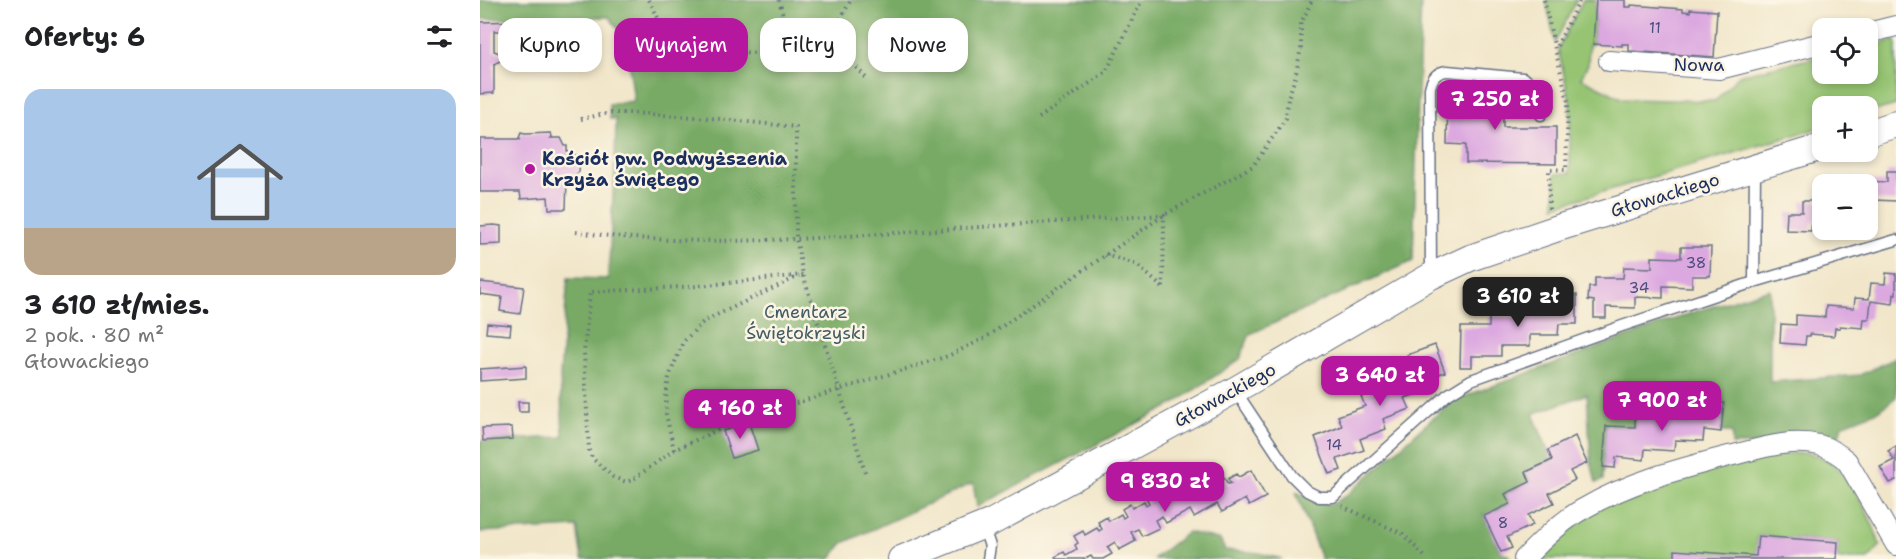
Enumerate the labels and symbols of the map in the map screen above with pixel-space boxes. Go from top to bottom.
house number: 11 [1649,18,1661,38]
street label: Nowa [1674,53,1724,77]
pin: 7 250 zł [1433,80,1557,131]
place label: Kościół pw. Podwyższenia Krzyża Świętego [542,147,788,192]
marker: Kościół pw. Podwyższenia Krzyża Świętego [523,162,537,176]
street label: Głowackiego [1608,167,1722,223]
house number: 38 [1686,253,1706,273]
pin: 3 610 zł [1456,277,1580,328]
house number: 34 [1629,278,1649,298]
park label: Cmentarz Świętokrzyski [746,300,866,345]
pin: 3 640 zł [1318,356,1442,407]
street label: Głowackiego [1170,357,1280,433]
pin: 7 900 zł [1600,381,1724,432]
pin: 4 160 zł [678,389,802,440]
house number: 14 [1326,435,1342,455]
pin: 9 830 zł [1103,462,1227,513]
house number: 8 [1498,513,1508,533]

